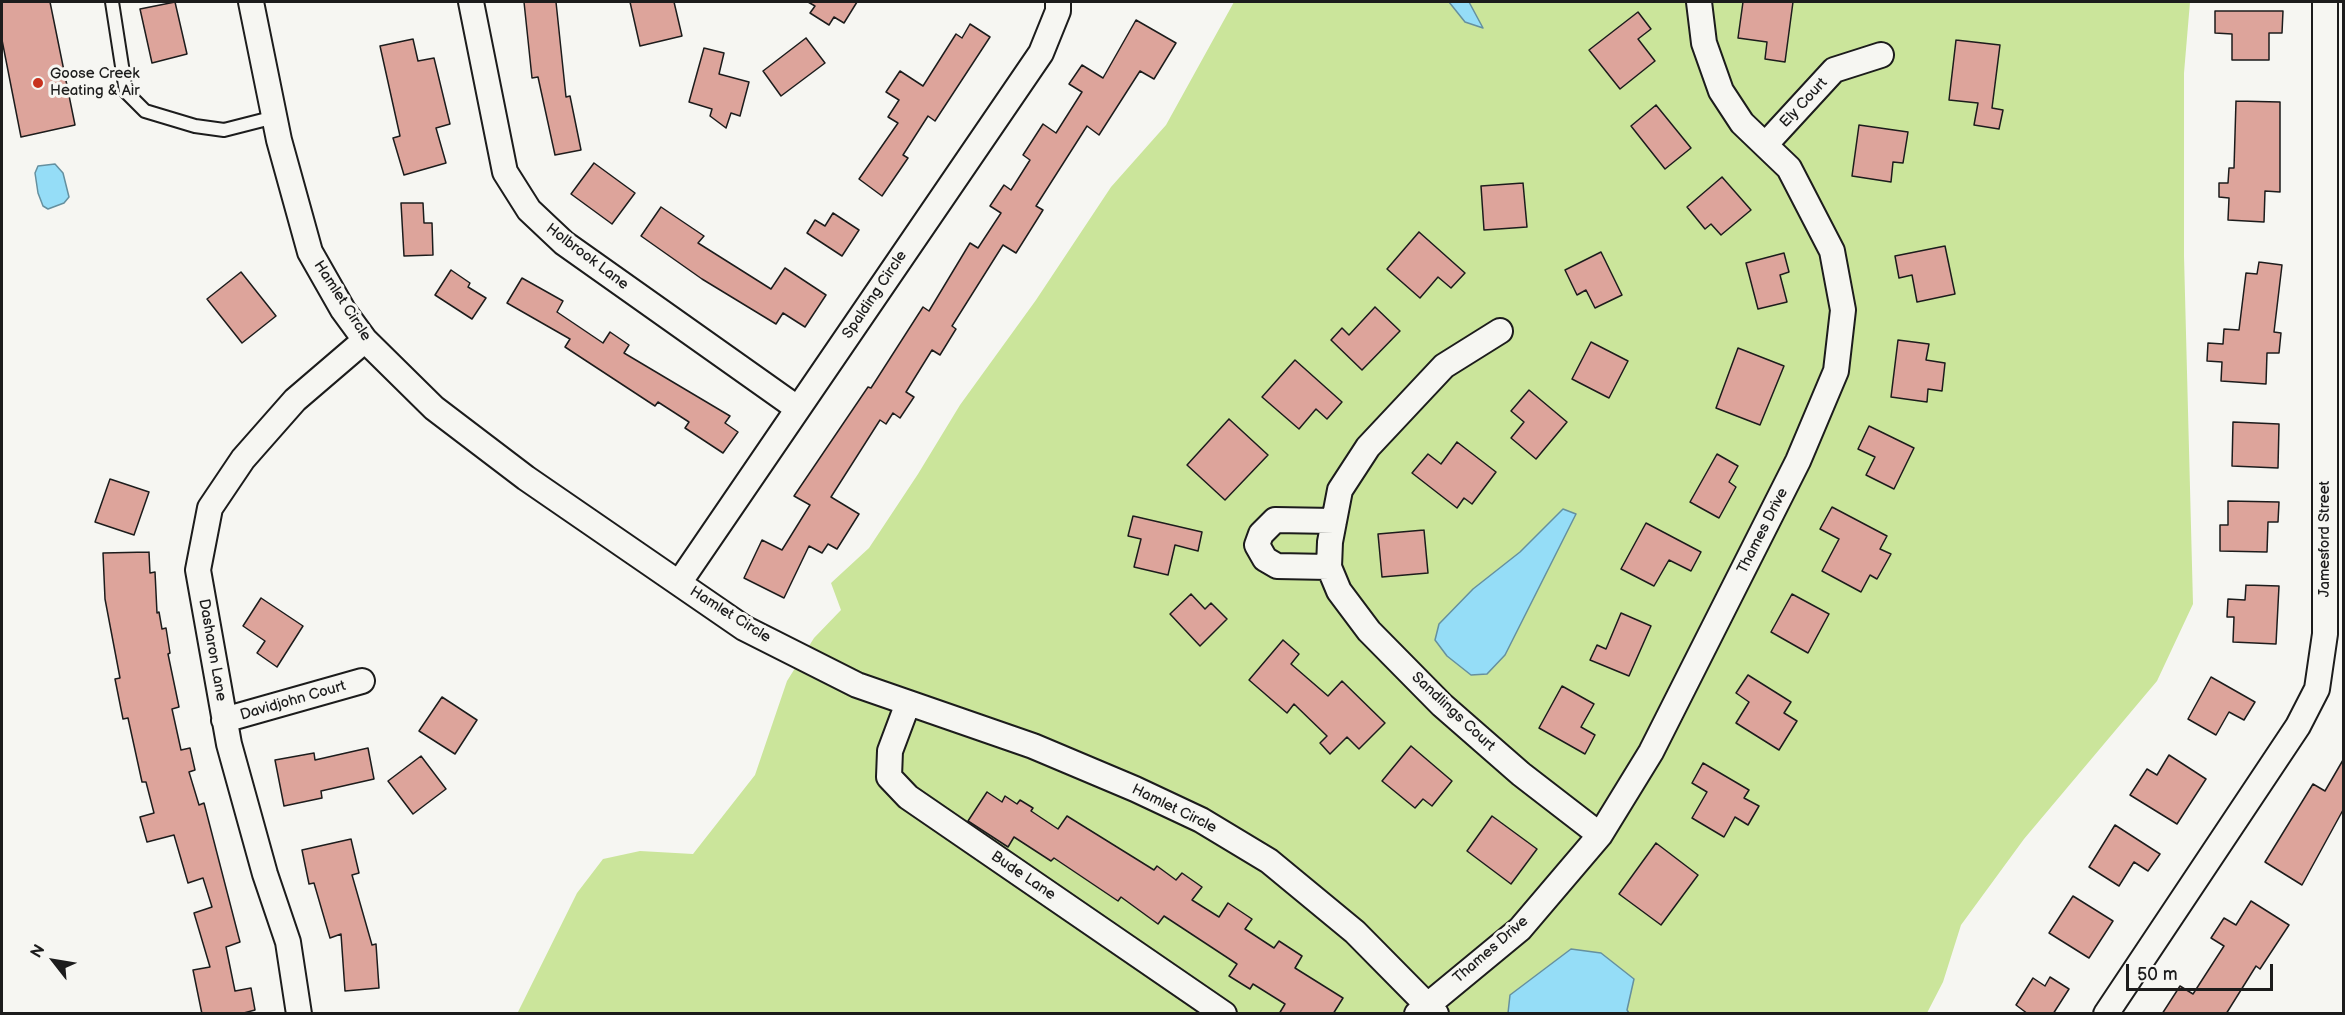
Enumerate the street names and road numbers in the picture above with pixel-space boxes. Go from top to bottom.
street label: Ely Court [1776,74,1832,132]
street label: Holbrook Lane [542,220,632,294]
street label: Spalding Circle [839,248,911,342]
street label: Hamlet Circle [309,257,375,345]
street label: Jamesford Street [2316,481,2334,597]
street label: Thames Drive [1734,485,1792,577]
street label: Hamlet Circle [686,583,774,647]
street label: Dasharon Lane [194,597,230,703]
street label: Sandlings Court [1408,669,1498,755]
street label: Davidjohn Court [238,677,348,725]
street label: Hamlet Circle [1129,781,1219,837]
street label: Bude Lane [987,848,1059,904]
street label: Thames Drive [1450,913,1532,987]

